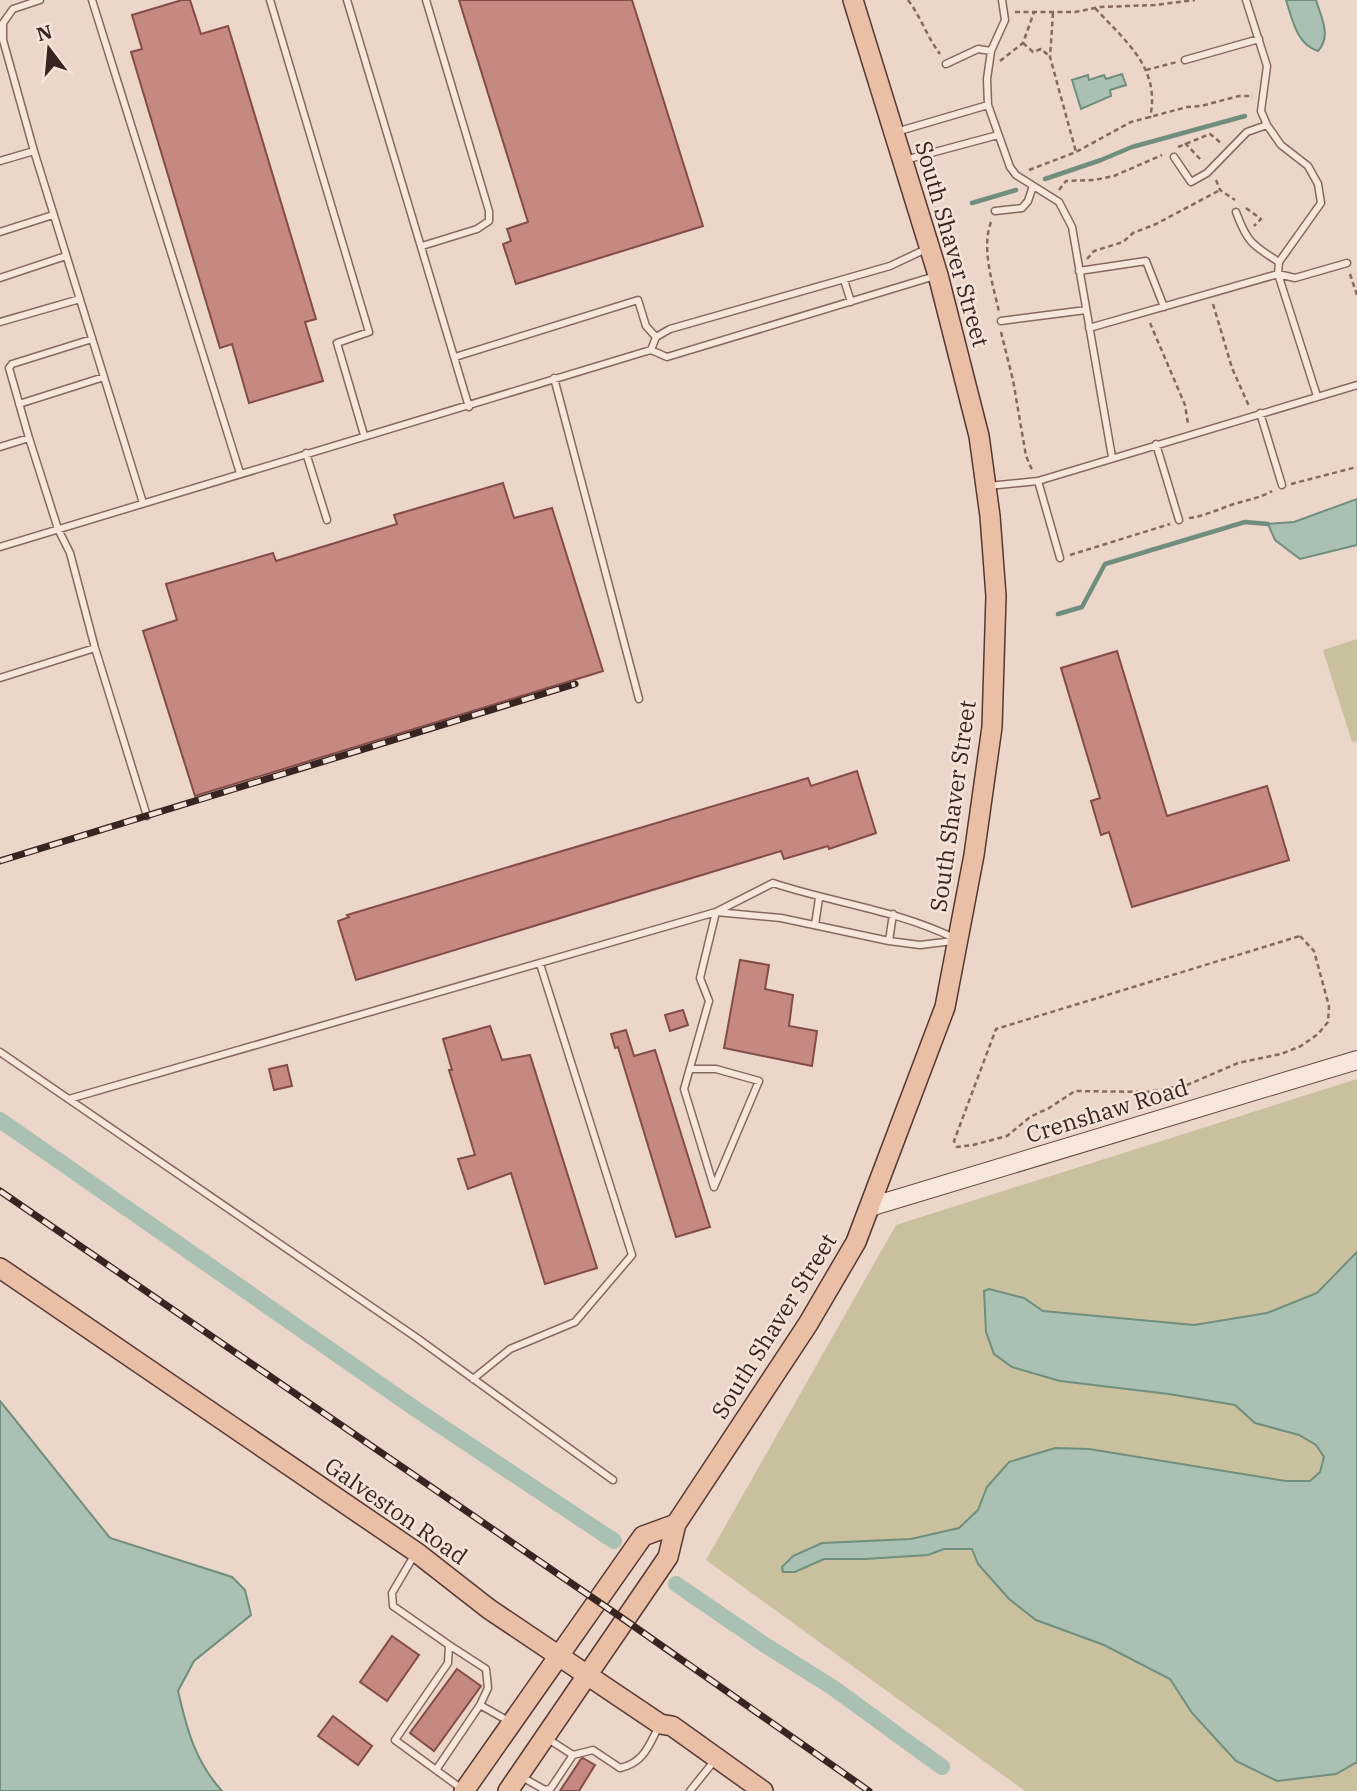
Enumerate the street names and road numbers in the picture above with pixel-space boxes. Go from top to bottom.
street label: South Shaver Street [909,137,997,350]
street label: South Shaver Street [922,698,982,914]
street label: Crenshaw Road [1022,1071,1191,1149]
street label: South Shaver Street [704,1227,842,1424]
street label: Galveston Road [319,1450,474,1571]

